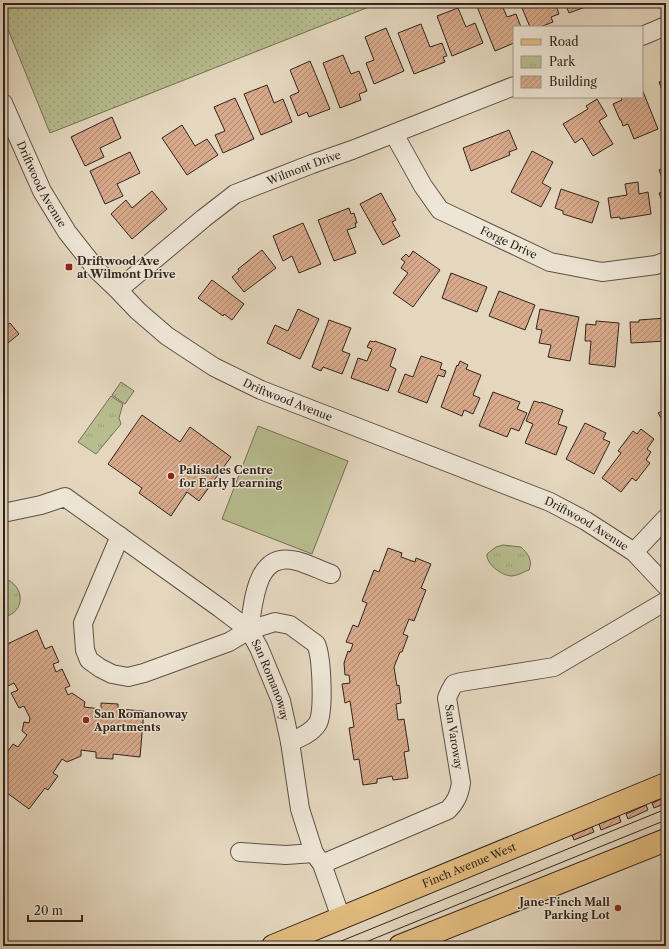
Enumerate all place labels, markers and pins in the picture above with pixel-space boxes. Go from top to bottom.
place label: Driftwood Ave at Wilmont Drive [77,254,176,281]
marker: Driftwood Ave at Wilmont Drive [64,262,74,272]
place label: Palisades Centre for Early Learning [179,463,283,490]
marker: Palisades Centre for Early Learning [166,471,176,481]
place label: San Romanoway Apartments [93,707,188,734]
marker: San Romanoway Apartments [81,715,91,725]
place label: Jane-Finch Mall Parking Lot [518,895,611,922]
marker: Jane-Finch Mall Parking Lot [613,903,623,913]

